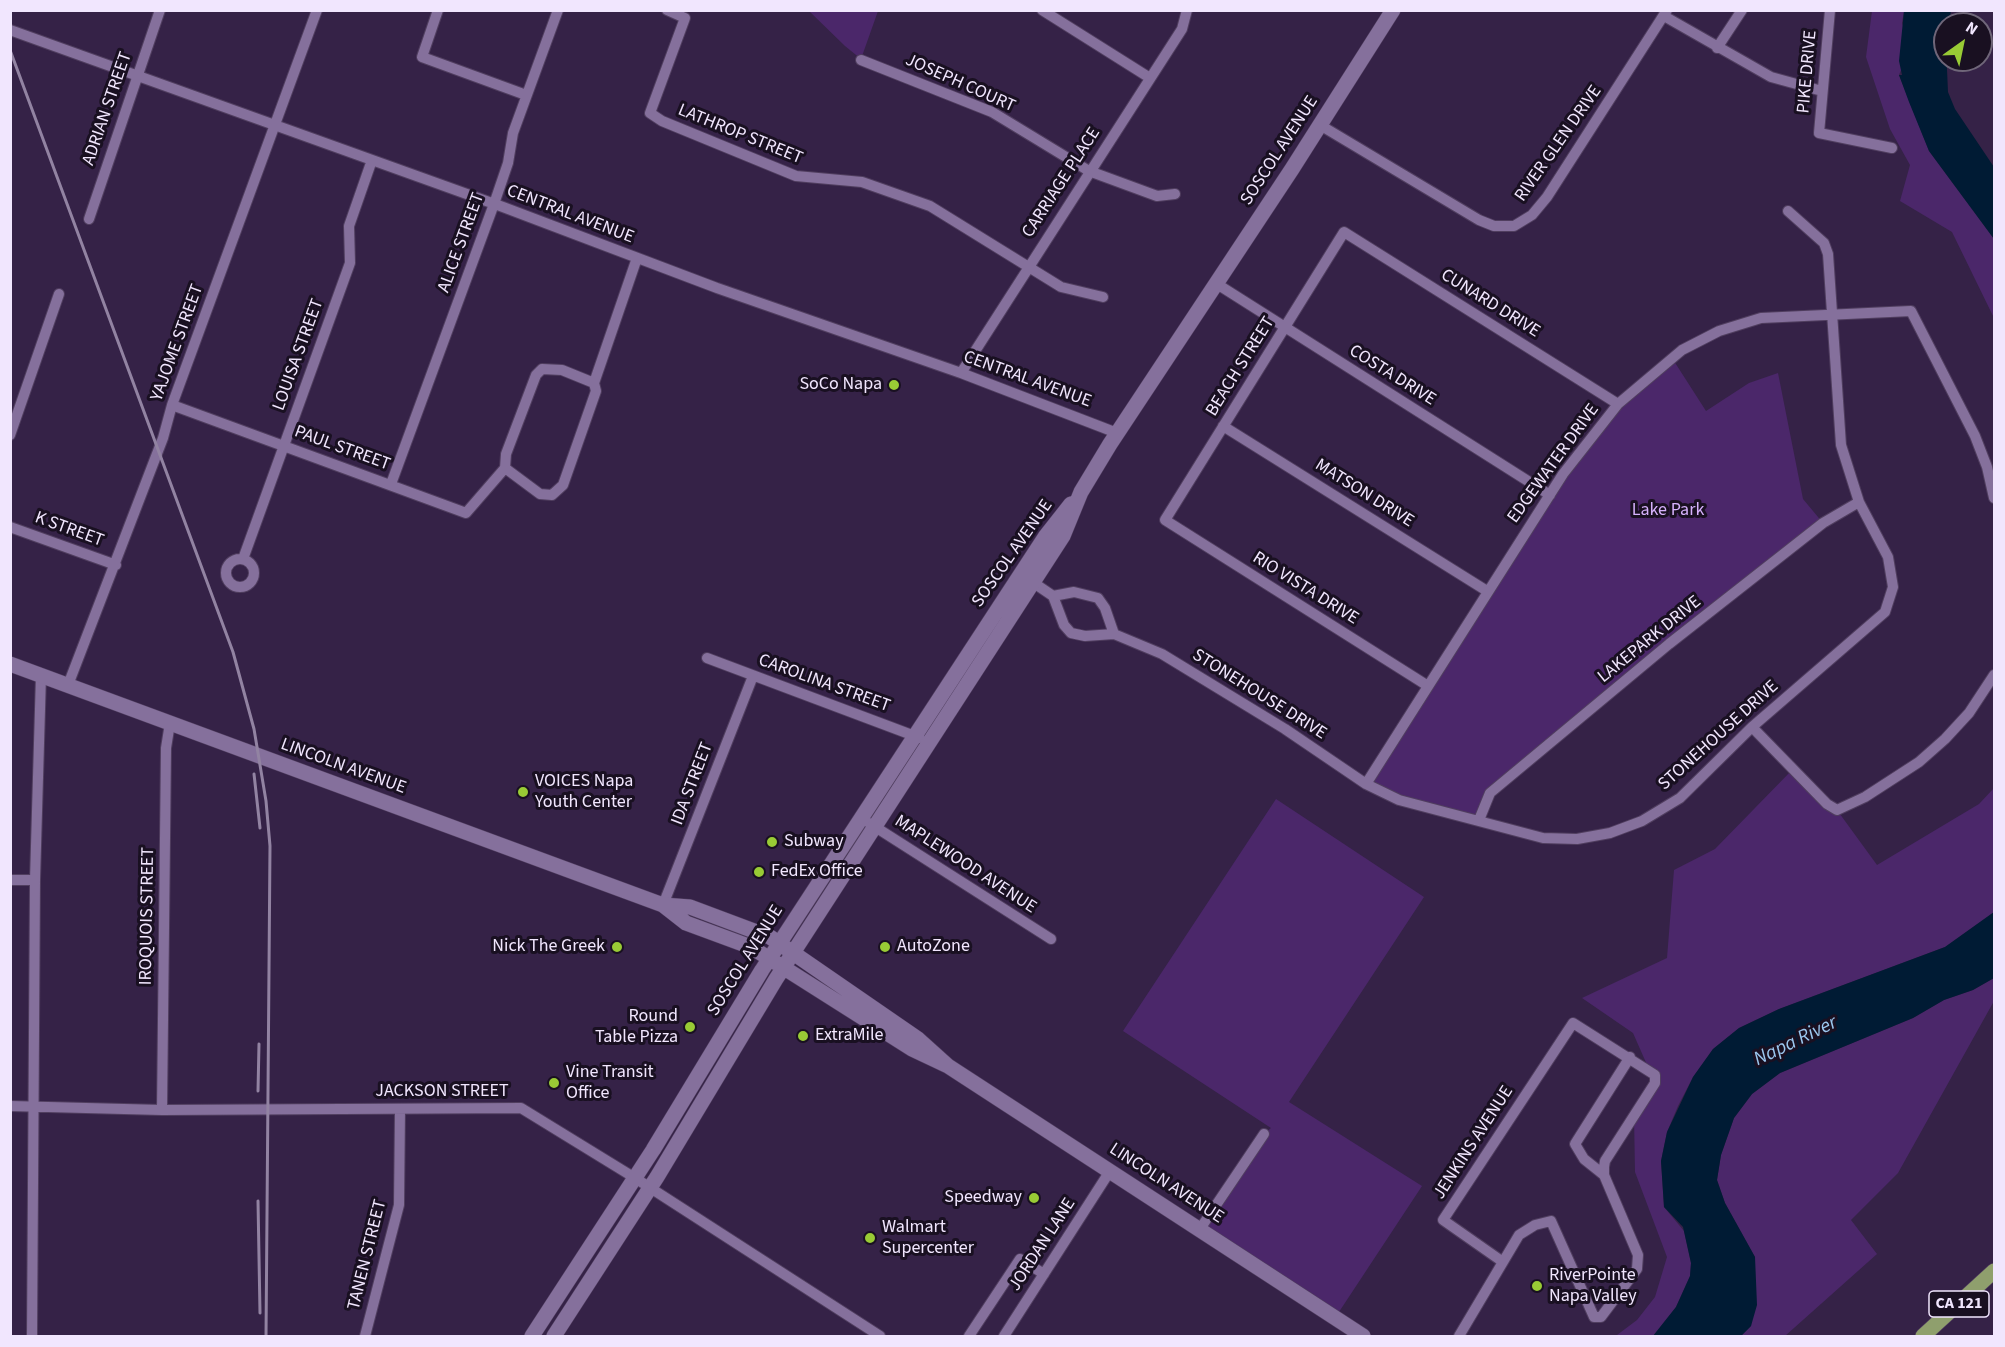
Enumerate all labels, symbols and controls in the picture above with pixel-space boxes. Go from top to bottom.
north arrow [1933,12,1993,72]
text: N [1961,16,1982,41]
street label: PIKE DRIVE [1794,30,1822,114]
street label: ADRIAN STREET [78,49,138,169]
street label: JOSEPH COURT [902,50,1018,118]
street label: RIVER GLEN DRIVE [1511,82,1607,206]
street label: SOSCOL AVENUE [1237,92,1323,210]
street label: LATHROP STREET [674,100,806,170]
street label: CARRIAGE PLACE [1018,124,1106,242]
street label: CENTRAL AVENUE [503,181,637,249]
street label: ALICE STREET [434,190,490,296]
street label: CUNARD DRIVE [1436,265,1544,343]
street label: YAJOME STREET [147,282,209,404]
street label: LOUISA STREET [269,296,329,414]
street label: BEACH STREET [1202,313,1280,421]
street label: COSTA DRIVE [1345,341,1439,411]
street label: CENTRAL AVENUE [960,347,1094,413]
place label: SoCo Napa [799,374,882,396]
marker: SoCo Napa [887,378,901,392]
street label: EDGEWATER DRIVE [1504,400,1604,528]
street label: PAUL STREET [291,422,393,476]
street label: MATSON DRIVE [1311,455,1417,533]
street label: SOSCOL AVENUE [968,496,1058,612]
park label: Lake Park [1632,500,1704,522]
street label: K STREET [32,508,106,552]
street label: RIO VISTA DRIVE [1248,548,1362,630]
street label: LAKEPARK DRIVE [1594,592,1706,688]
street label: STONEHOUSE DRIVE [1188,645,1330,745]
street label: CAROLINA STREET [755,650,893,718]
street label: STONEHOUSE DRIVE [1654,676,1784,796]
street label: LINCOLN AVENUE [277,734,409,800]
street label: IDA STREET [667,740,719,828]
place label: VOICES Napa Youth Center [535,771,633,814]
marker: VOICES Napa Youth Center [516,785,530,799]
street label: MAPLEWOOD AVENUE [890,811,1040,919]
place label: Subway [784,831,844,853]
marker: Subway [765,835,779,849]
street label: IROQUOIS STREET [136,847,160,985]
place label: FedEx Office [771,861,863,883]
marker: FedEx Office [752,865,766,879]
street label: SOSCOL AVENUE [703,902,789,1020]
place label: Nick The Greek [492,936,605,958]
place label: AutoZone [897,936,970,958]
marker: Nick The Greek [610,940,624,954]
marker: AutoZone [878,940,892,954]
place label: Round Table Pizza [595,1006,678,1048]
water label: Napa River [1750,1012,1842,1072]
marker: Round Table Pizza [683,1020,697,1034]
place label: ExtraMile [815,1025,884,1047]
marker: ExtraMile [796,1029,810,1043]
place label: Vine Transit Office [566,1062,654,1104]
marker: Vine Transit Office [547,1076,561,1090]
street label: JACKSON STREET [375,1081,509,1103]
street label: JENKINS AVENUE [1429,1082,1519,1204]
street label: LINCOLN AVENUE [1105,1139,1227,1229]
place label: Speedway [944,1187,1022,1209]
marker: Speedway [1027,1191,1041,1205]
street label: JORDAN LANE [1005,1194,1081,1296]
street label: TANEN STREET [344,1198,392,1312]
place label: Walmart Supercenter [882,1217,974,1260]
marker: Walmart Supercenter [863,1231,877,1245]
place label: RiverPointe Napa Valley [1549,1265,1637,1308]
marker: RiverPointe Napa Valley [1530,1279,1544,1293]
road number: CA 121 [1929,1291,1989,1317]

